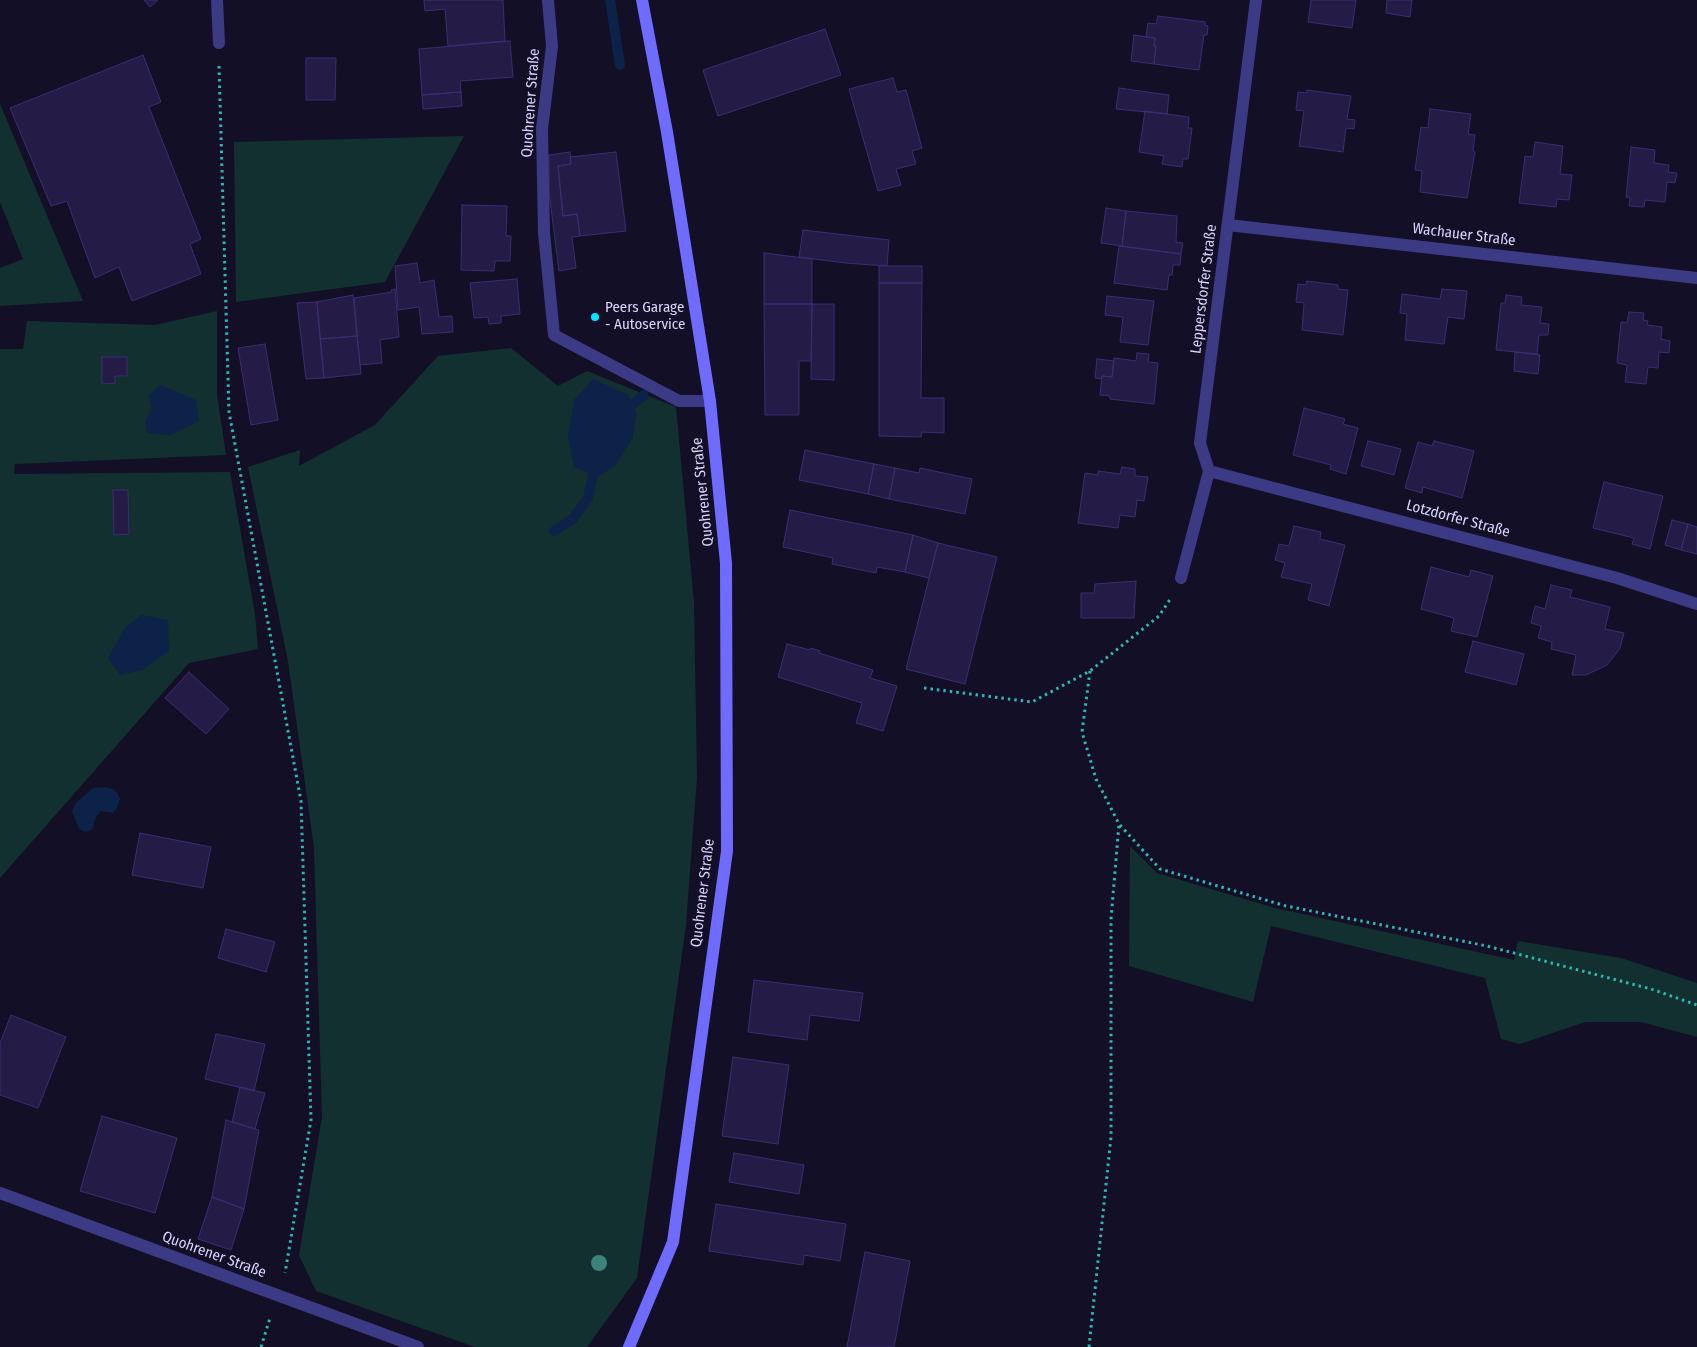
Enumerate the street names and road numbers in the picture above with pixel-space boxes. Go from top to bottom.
street label: Quohrener Straße [518,48,544,158]
street label: Wachauer Straße [1411,220,1517,250]
street label: Leppersdorfer Straße [1187,223,1221,355]
street label: Quohrener Straße [688,437,718,547]
street label: Lotzdorfer Straße [1404,497,1512,541]
street label: Quohrener Straße [687,838,719,948]
street label: Quohrener Straße [160,1228,268,1282]

